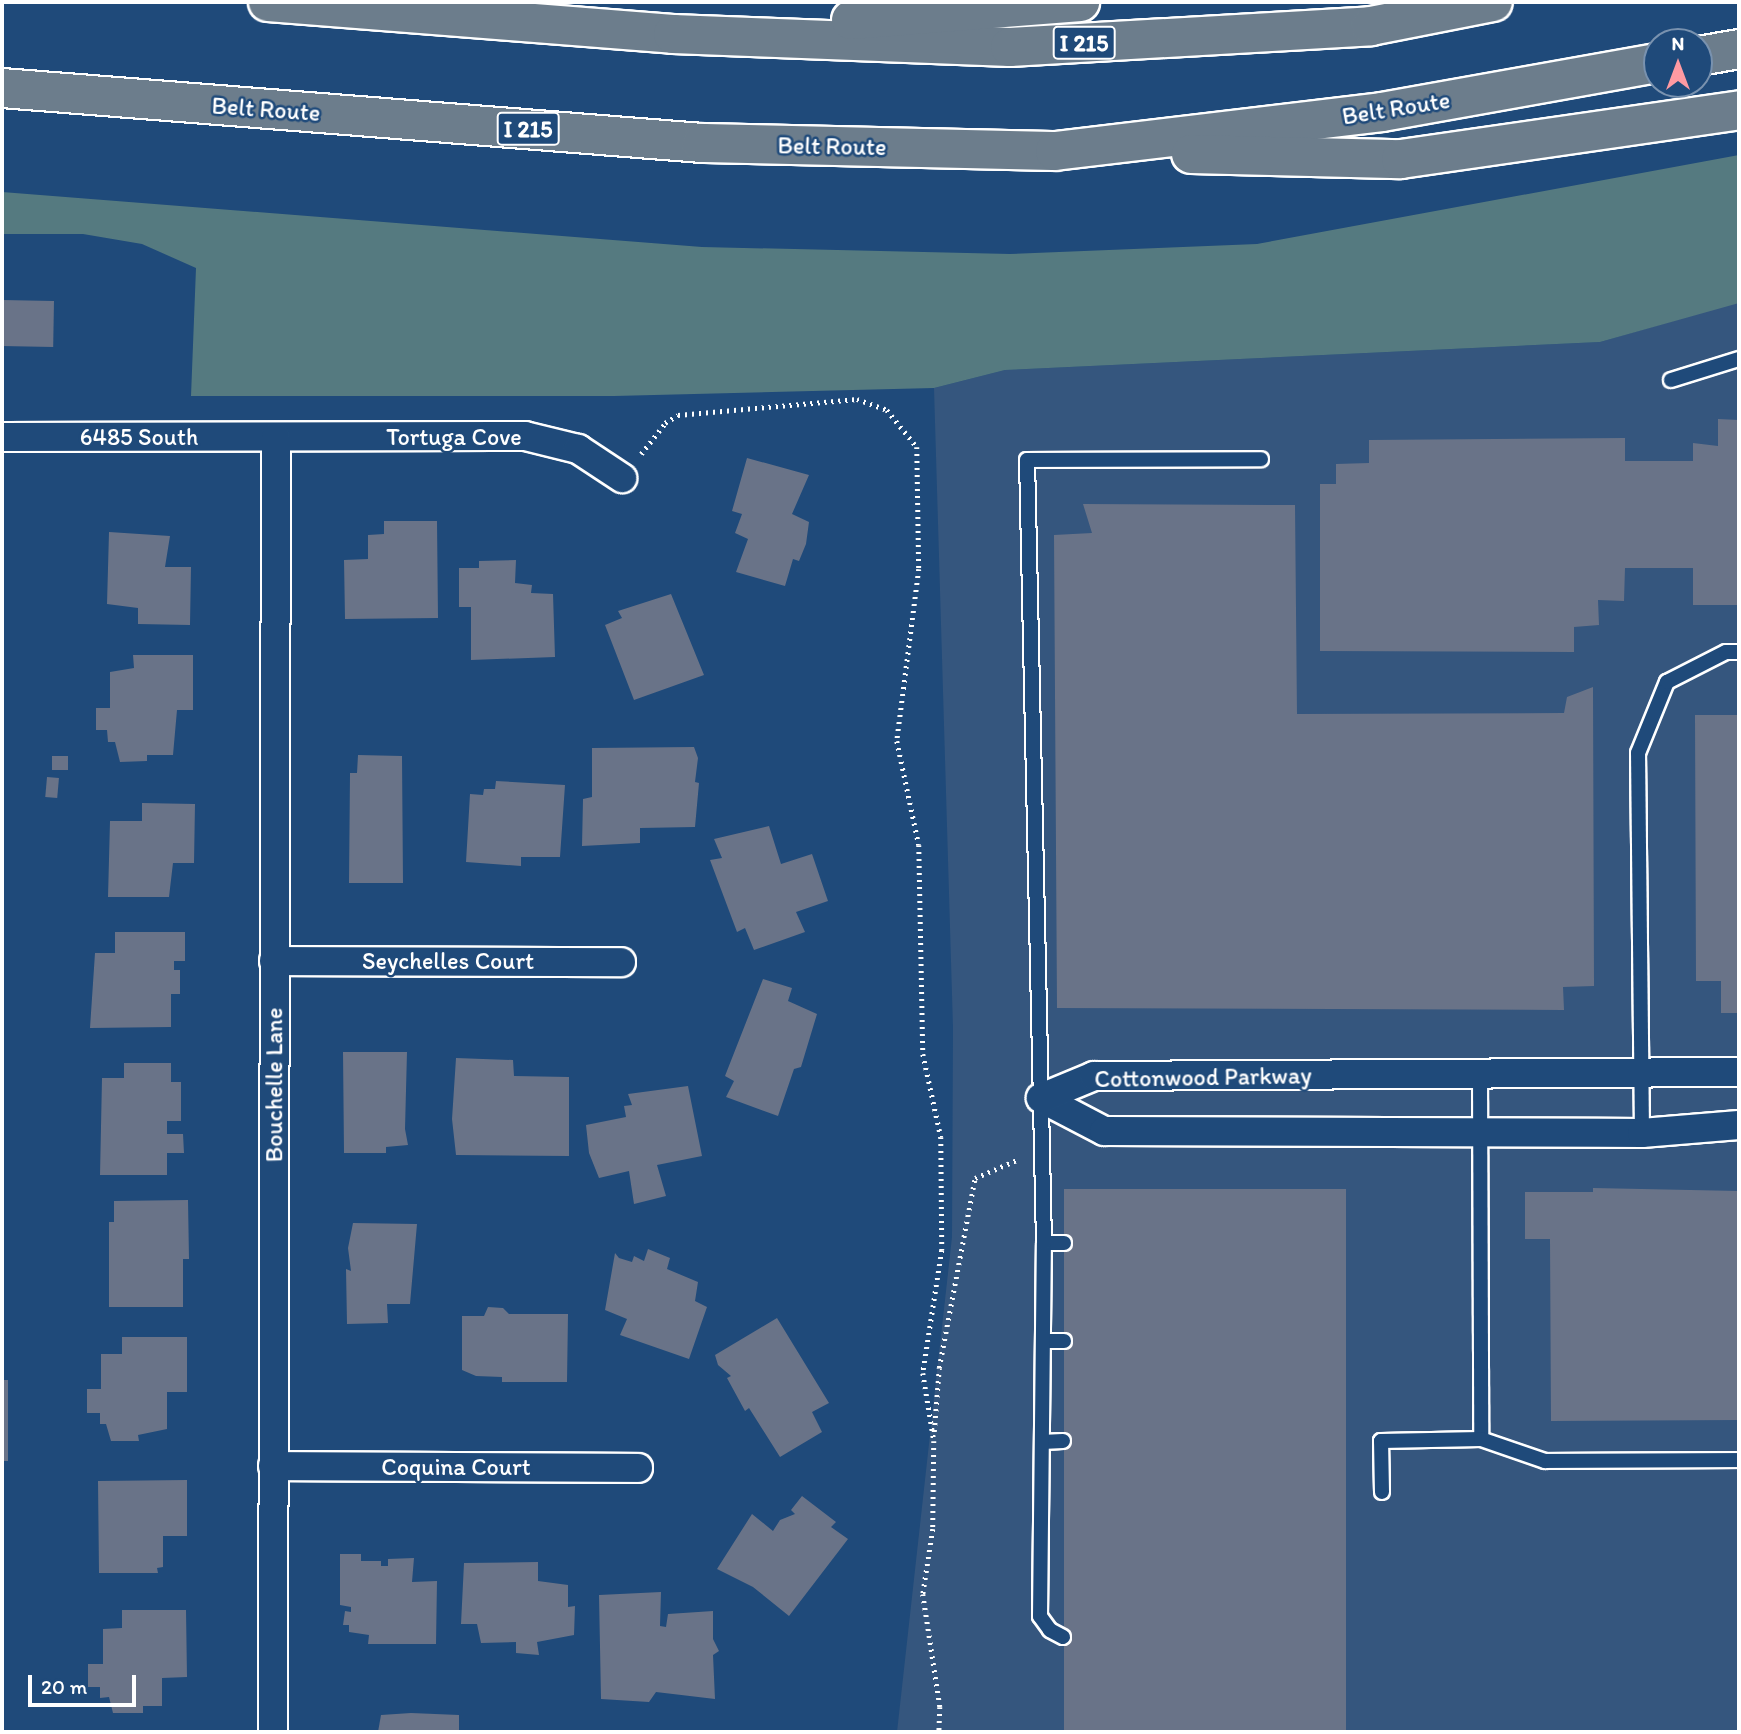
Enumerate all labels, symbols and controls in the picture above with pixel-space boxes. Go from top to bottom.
road number: I 215 [1052,24,1116,62]
north arrow [1643,28,1713,98]
text: N [1672,32,1684,55]
street label: Belt Route [1340,85,1452,131]
street label: Belt Route [211,91,321,127]
road number: I 215 [496,110,560,148]
street label: Belt Route [778,131,886,161]
street label: 6485 South [80,423,198,451]
street label: Tortuga Cove [386,423,522,451]
street label: Seychelles Court [362,947,534,975]
street label: Bouchelle Lane [260,1007,288,1163]
street label: Cottonwood Parkway [1095,1061,1311,1093]
street label: Coquina Court [381,1453,531,1481]
scale bar [32,1660,140,1704]
text: 20 m [41,1674,87,1699]

